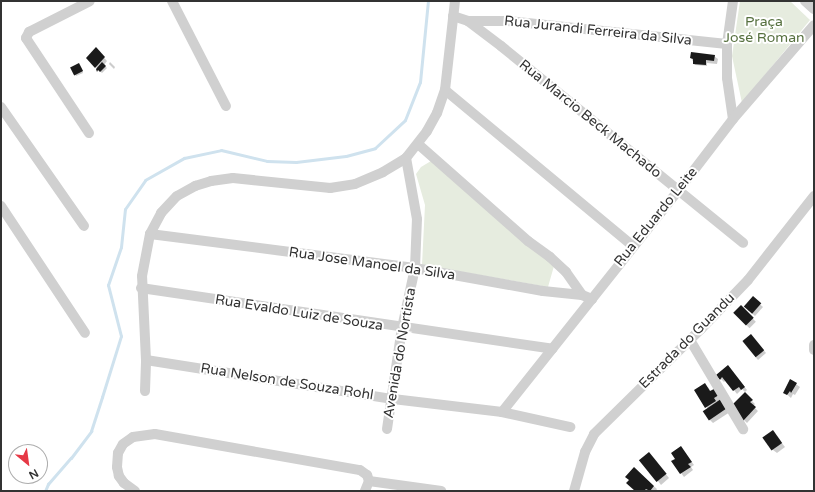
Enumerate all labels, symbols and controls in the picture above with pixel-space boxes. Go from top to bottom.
street label: Rua Jurandi Ferreira da Silva [503,13,693,49]
park label: Praça José Roman [723,14,805,46]
street label: Rua Marcio Beck Machado [515,56,665,182]
street label: Rua Eduardo Leite [611,164,701,270]
street label: Rua Jose Manoel da Silva [288,244,456,284]
street label: Avenida do Nortista [380,286,420,420]
street label: Estrada do Guandu [636,290,738,392]
street label: Rua Evaldo Luiz de Souza [214,291,384,335]
street label: Rua Nelson de Souza Rohl [199,360,375,404]
north arrow [8,444,48,484]
text: N [27,466,41,482]

